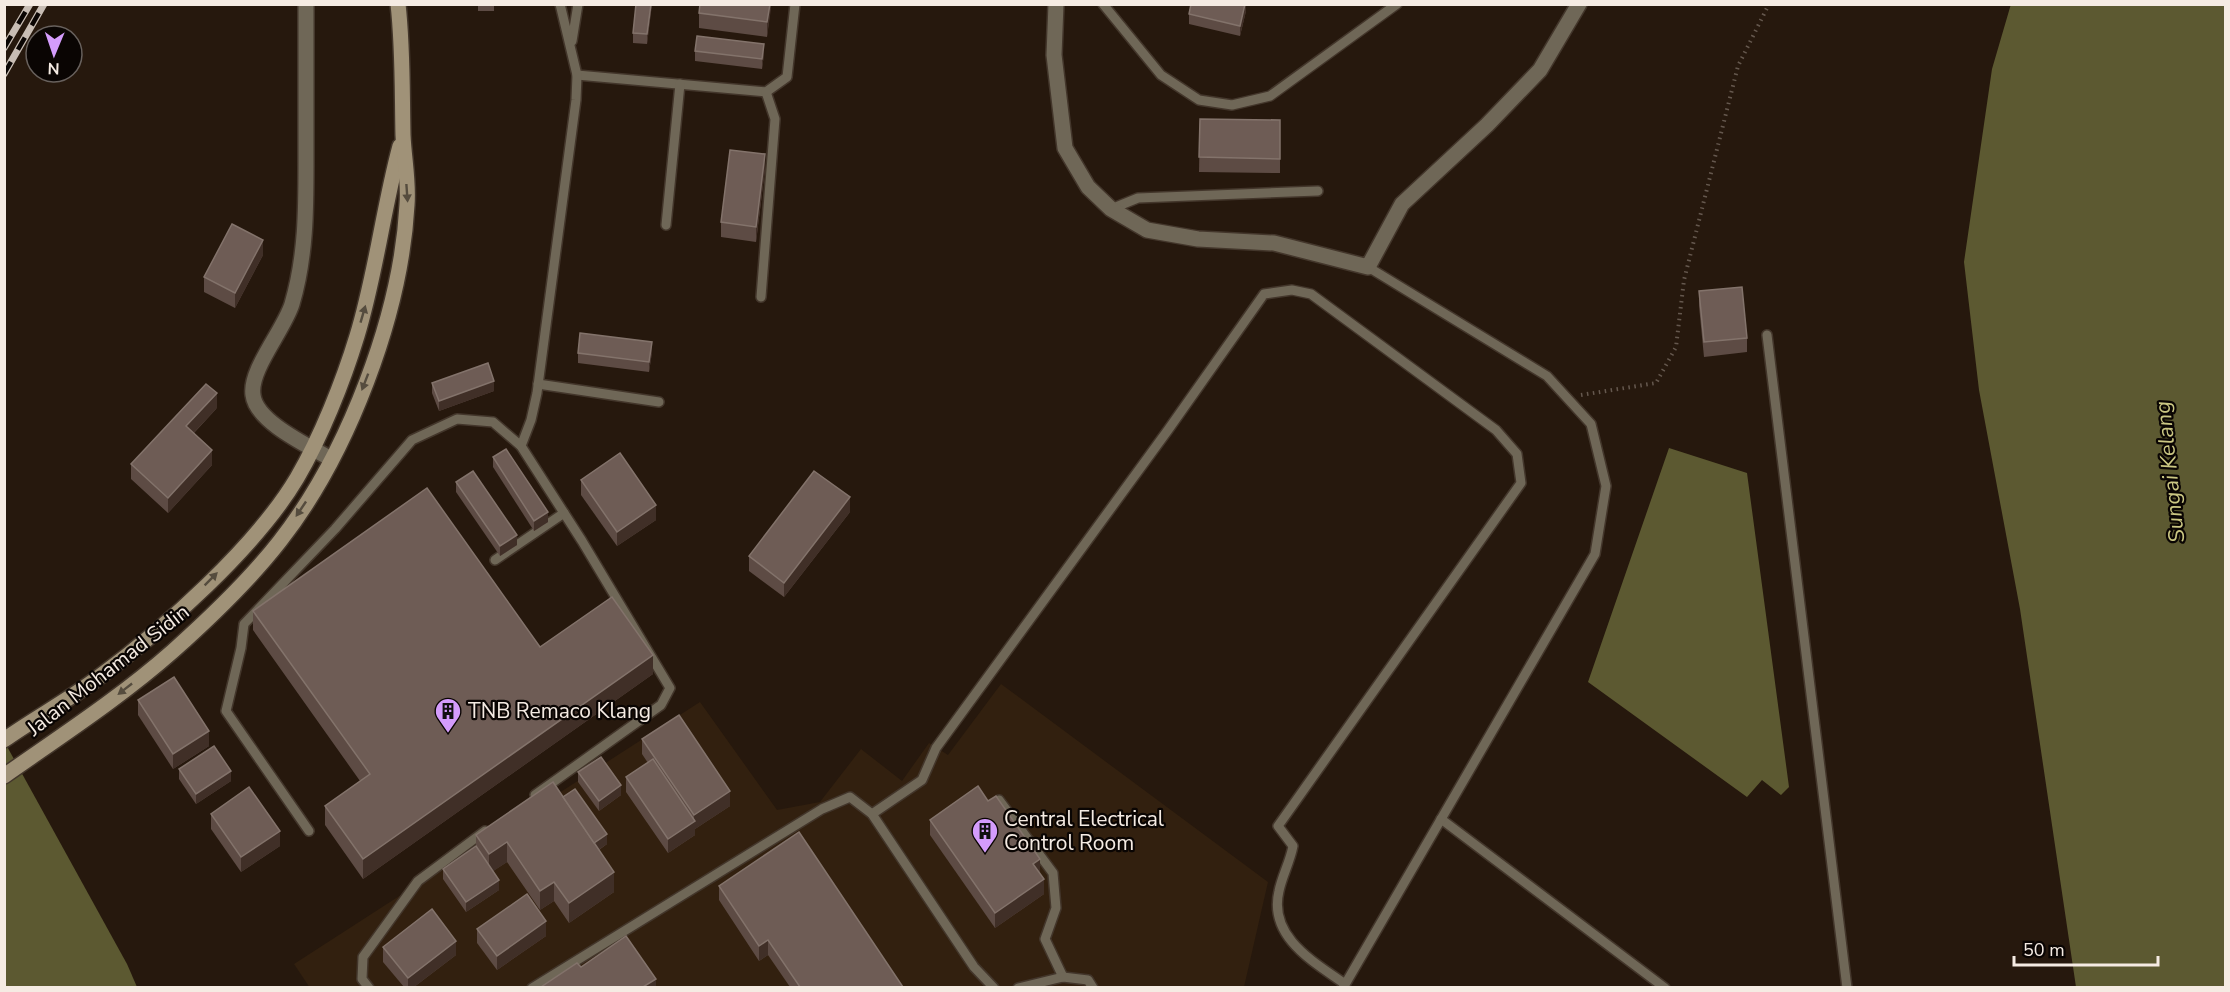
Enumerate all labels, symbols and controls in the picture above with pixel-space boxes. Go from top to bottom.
north arrow [24,24,84,84]
text: N [47,57,60,79]
one-way arrow [402,183,411,202]
one-way arrow [359,305,368,323]
one-way arrow [360,374,370,392]
water label: Sungai Kelang [2148,399,2192,544]
one-way arrow [296,501,307,518]
one-way arrow [203,573,217,587]
street label: Jalan Mohamad Sidin [20,598,195,743]
one-way arrow [117,683,133,696]
building icon: TNB Remaco Klang [433,696,463,734]
place label: TNB Remaco Klang [468,697,651,725]
place label: Central Electrical Control Room [1004,805,1165,857]
building icon: Central Electrical Control Room [970,816,1000,854]
scale bar [2014,929,2158,967]
text: 50 m [2023,938,2065,962]

